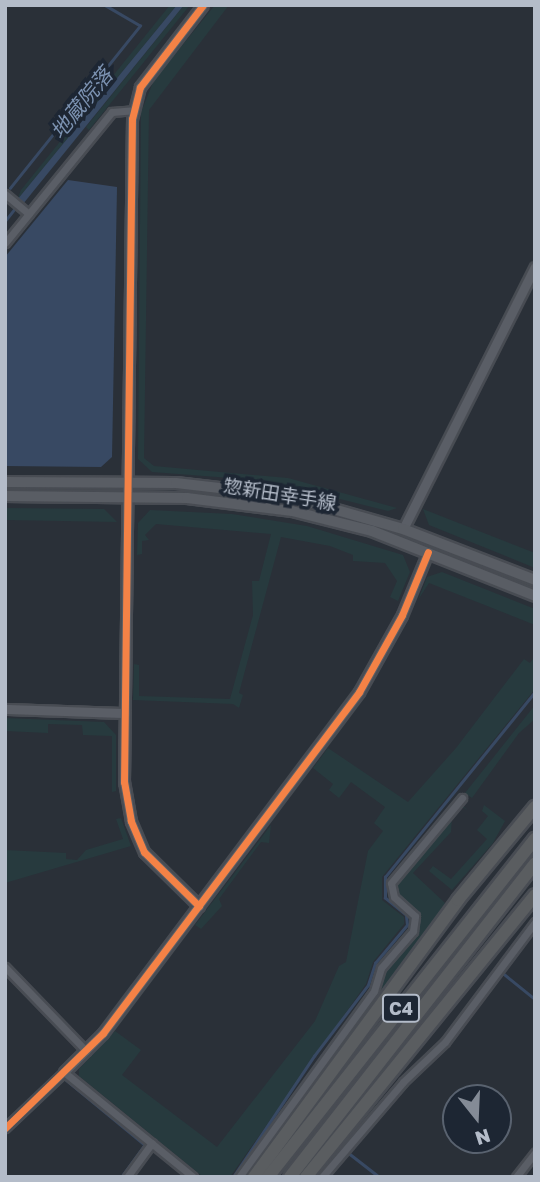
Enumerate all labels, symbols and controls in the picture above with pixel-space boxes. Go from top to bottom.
water label: 地蔵院落 [45,62,117,144]
street label: 惣新田幸手線 [222,474,338,514]
road number: C4 [382,993,420,1023]
north arrow [442,1084,512,1154]
text: N [473,1124,493,1151]

